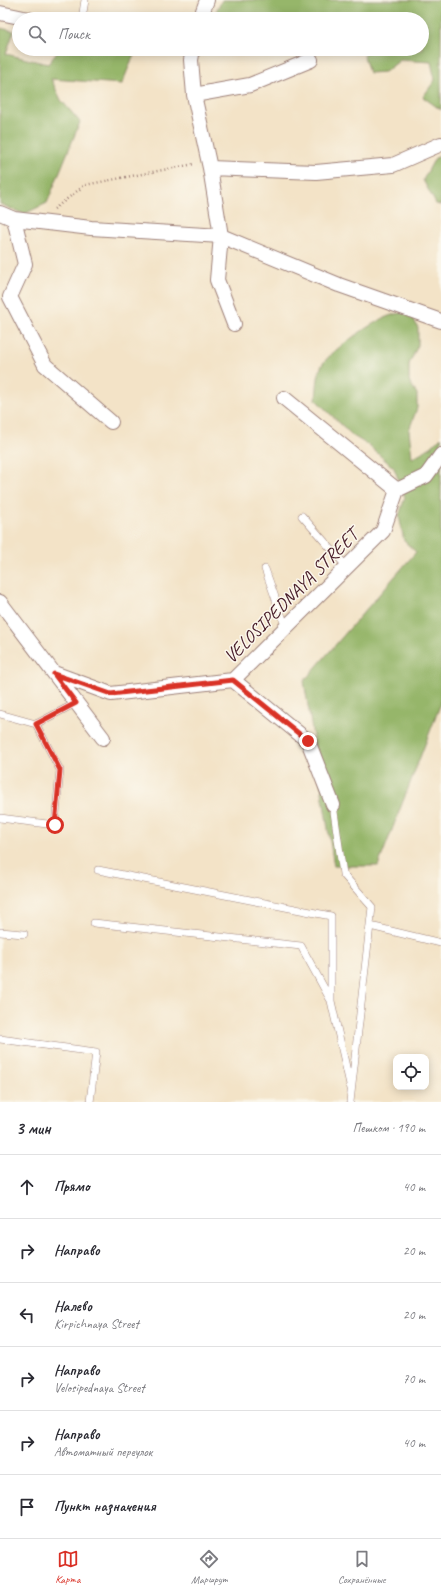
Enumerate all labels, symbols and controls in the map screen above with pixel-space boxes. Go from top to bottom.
search box [12,12,429,56]
icon: search [26,23,48,45]
text: Поиск [58,25,90,44]
street label: VELOSIPEDNAYA STREET [219,520,367,668]
route end [299,732,317,750]
route start [46,816,64,834]
map controls [393,1054,429,1090]
button: locate [393,1054,429,1090]
text: 3 мин [16,1118,51,1139]
text: Пешком · 190 m [352,1120,425,1136]
icon: ahead [16,1176,38,1198]
text: Прямо [54,1177,90,1196]
text: 40 m [403,1179,425,1195]
icon: right [16,1240,38,1262]
text: Направо [54,1241,100,1260]
text: 20 m [403,1243,425,1259]
text: Налево [54,1297,92,1316]
icon: left [16,1304,38,1326]
text: 20 m [403,1307,425,1323]
text: Kirpichnaya Street [54,1316,139,1332]
text: Направо [54,1361,100,1380]
icon: right [16,1368,38,1390]
text: 70 m [403,1371,425,1387]
text: Velosipednaya Street [54,1380,145,1396]
text: Направо [54,1425,100,1444]
icon: right [16,1432,38,1454]
text: 40 m [403,1435,425,1451]
text: Автоматный переулок [54,1444,152,1460]
icon: arrive [16,1496,38,1518]
text: Пункт назначения [54,1497,156,1516]
tab: Карта [55,1548,80,1586]
tab: Маршрут [191,1548,227,1586]
tab: Сохранённые [338,1548,386,1586]

